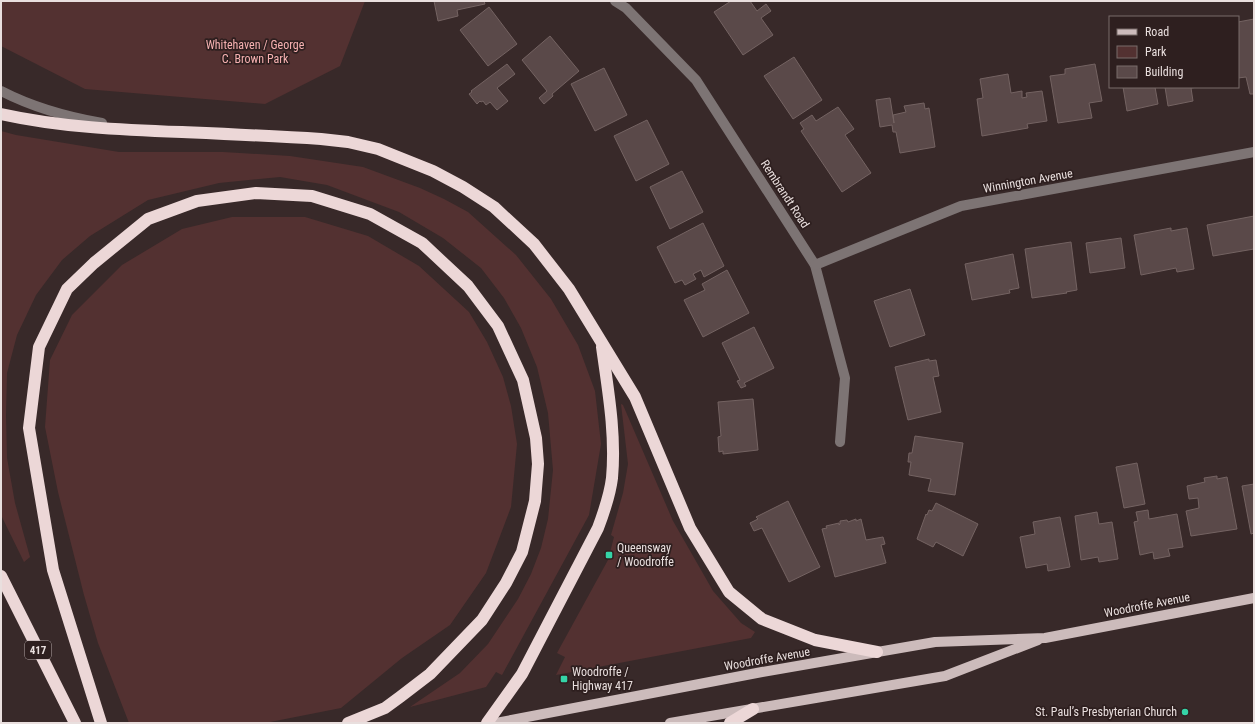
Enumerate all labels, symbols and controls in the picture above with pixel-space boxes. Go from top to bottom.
legend [1109,16,1239,88]
text: Road [1145,25,1169,39]
park label: Whitehaven / George C. Brown Park [206,38,305,66]
text: Park [1145,45,1167,59]
text: Building [1145,65,1183,79]
street label: Rembrandt Road [758,157,812,231]
street label: Winnington Avenue [982,166,1074,196]
place label: Queensway / Woodroffe [617,541,674,569]
marker: Queensway / Woodroffe [604,550,614,560]
street label: Woodroffe Avenue [1103,590,1191,620]
road number: 417 [25,641,51,659]
street label: Woodroffe Avenue [723,644,811,673]
place label: Woodroffe / Highway 417 [572,665,633,693]
marker: Woodroffe / Highway 417 [559,674,569,684]
place label: St. Paul’s Presbyterian Church [1035,705,1177,719]
marker: St. Paul’s Presbyterian Church [1180,707,1190,717]

